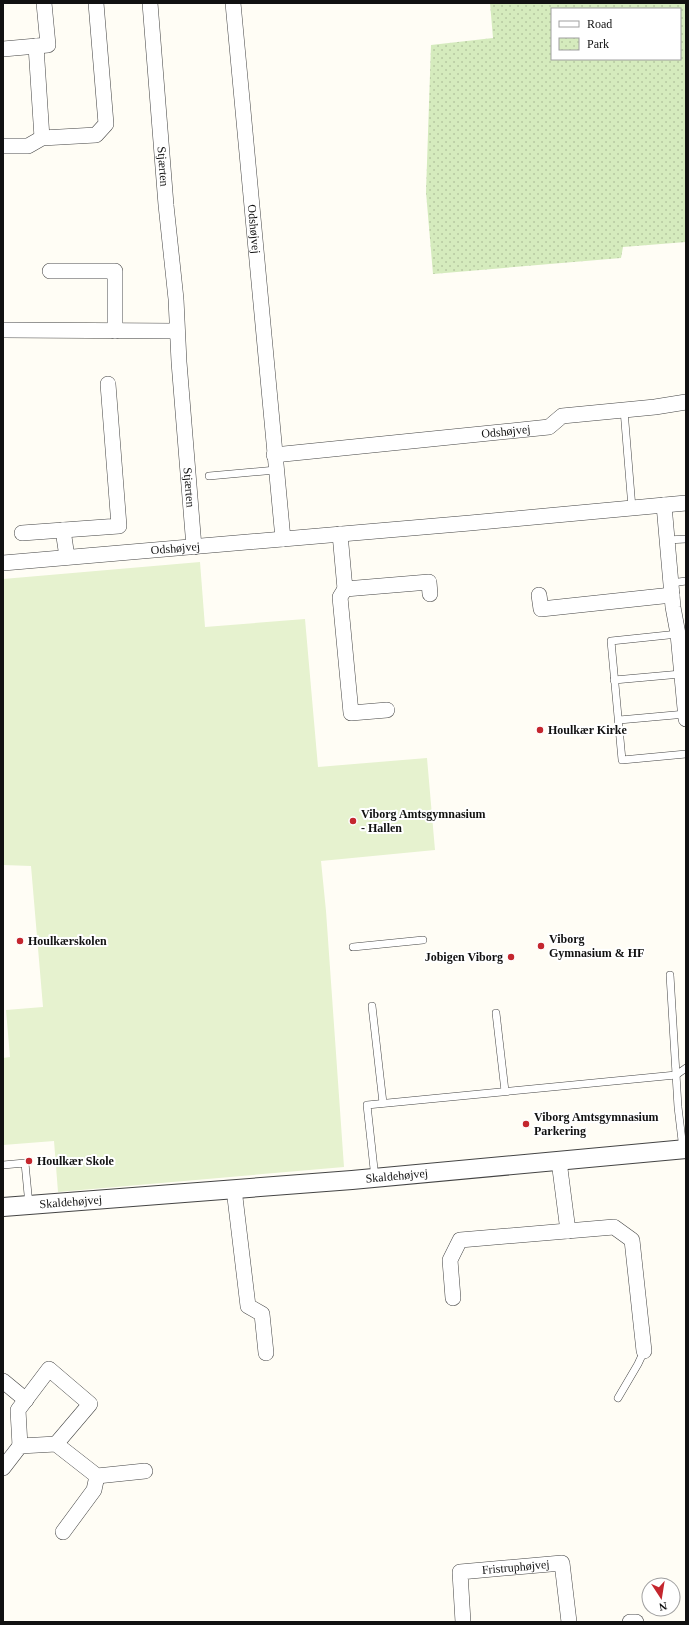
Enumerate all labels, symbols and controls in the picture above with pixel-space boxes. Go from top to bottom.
legend [551,8,681,60]
text: Road [587,17,612,31]
text: Park [587,37,609,51]
street label: Stjærten [154,146,172,187]
street label: Odshøjvej [245,204,263,254]
street label: Odshøjvej [481,422,531,441]
street label: Stjærten [181,467,198,508]
street label: Odshøjvej [150,539,201,557]
place label: Houlkær Kirke [548,723,627,737]
marker: Houlkær Kirke [535,725,545,735]
place label: Viborg Amtsgymnasium - Hallen [361,807,486,835]
marker: Viborg Amtsgymnasium - Hallen [348,816,358,826]
place label: Viborg Gymnasium & HF [549,932,644,960]
place label: Houlkærskolen [28,934,107,948]
marker: Houlkærskolen [15,936,25,946]
marker: Viborg Gymnasium & HF [536,941,546,951]
place label: Jobigen Viborg [425,950,503,964]
marker: Jobigen Viborg [506,952,516,962]
place label: Viborg Amtsgymnasium Parkering [534,1110,659,1138]
marker: Viborg Amtsgymnasium Parkering [521,1119,531,1129]
place label: Houlkær Skole [37,1154,114,1168]
marker: Houlkær Skole [24,1156,34,1166]
street label: Skaldehøjvej [365,1166,429,1186]
street label: Skaldehøjvej [39,1192,103,1211]
street label: Fristruphøjvej [481,1557,550,1577]
north arrow [641,1577,681,1617]
text: N [658,1600,668,1613]

